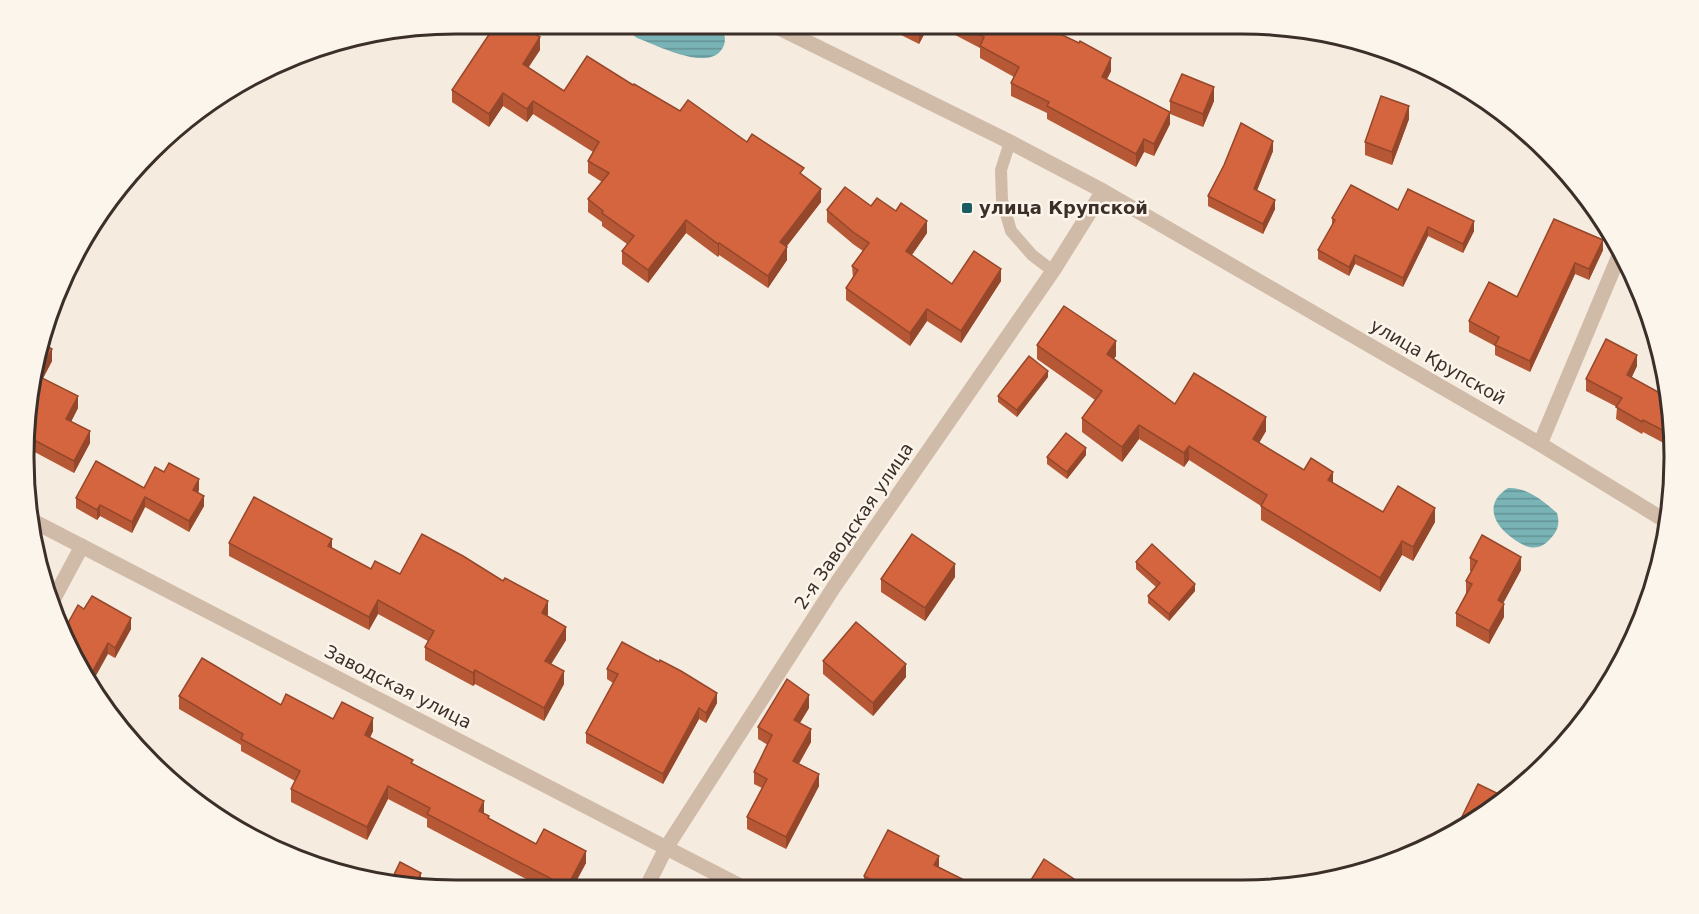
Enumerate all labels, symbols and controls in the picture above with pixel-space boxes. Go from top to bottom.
place label: улица Крупской [979,197,1148,218]
marker: улица Крупской [960,201,974,215]
street label: улица Крупской [1367,314,1510,409]
street label: 2-я Заводская улица [790,438,917,613]
street label: Заводская улица [321,640,475,733]

